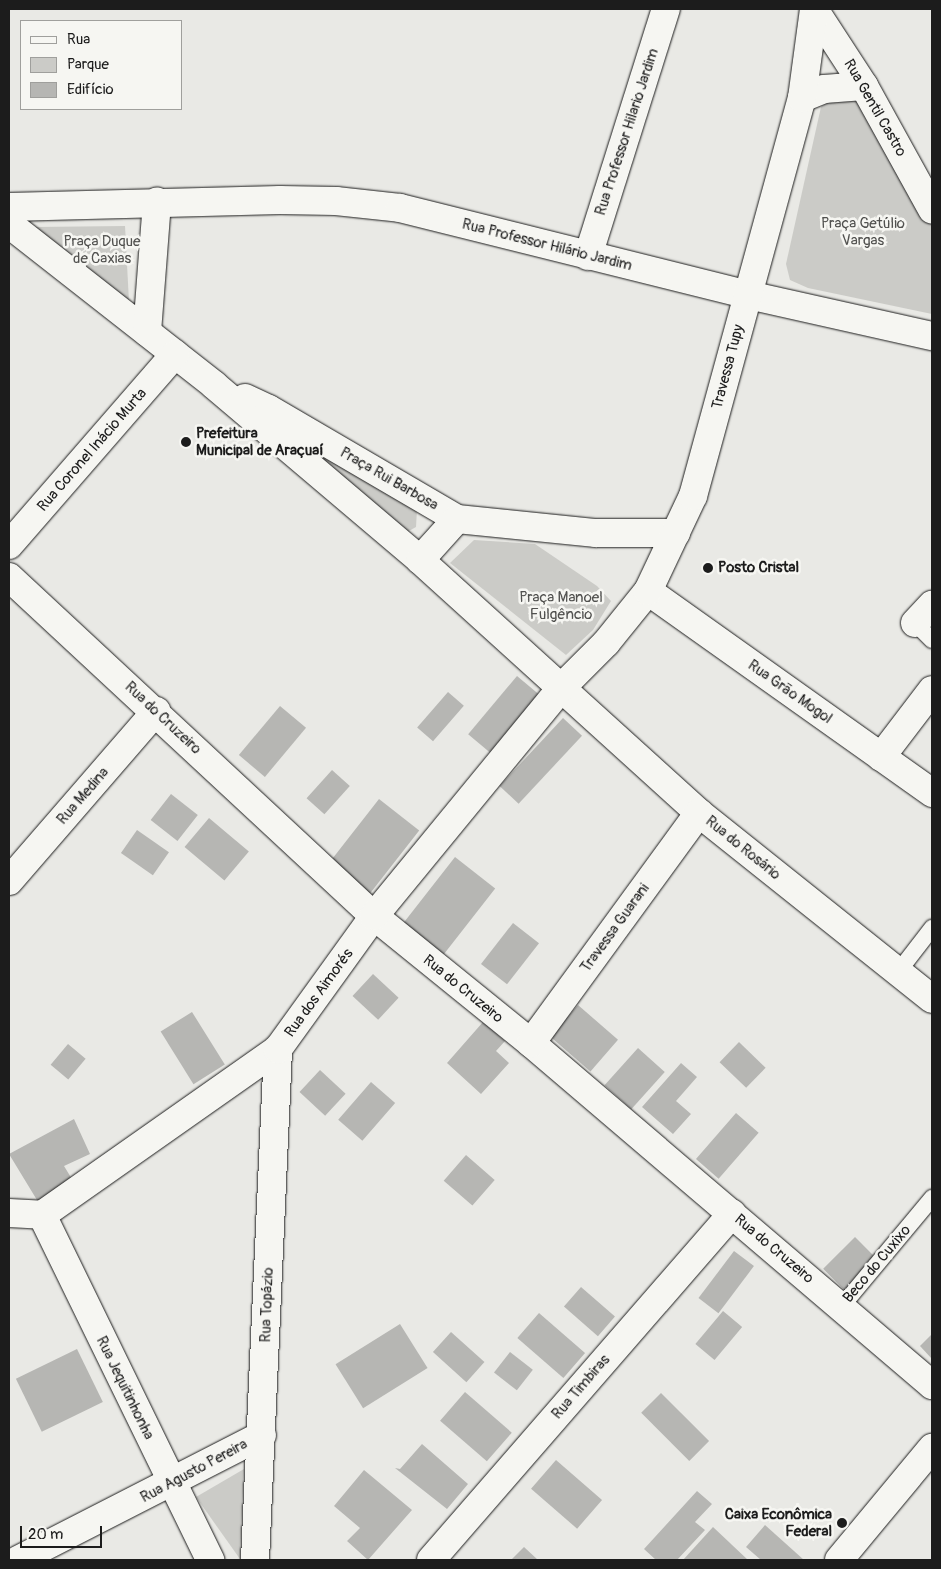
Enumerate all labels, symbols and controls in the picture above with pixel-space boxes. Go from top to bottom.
legend [20,20,182,110]
text: Rua [67,30,90,49]
street label: Rua Professor Hilario Jardim [591,46,663,218]
text: Parque [67,55,109,74]
street label: Rua Gentil Castro [840,56,910,160]
text: Edifício [67,80,113,99]
park label: Praça Getúlio Vargas [821,214,905,249]
street label: Rua Professor Hilário Jardim [460,215,634,275]
park label: Praça Duque de Caxias [64,232,140,267]
street label: Travessa Tupy [708,323,748,411]
street label: Rua Coronel Inácio Murta [34,385,150,515]
place label: Prefeitura Municipal de Araçuaí [196,424,323,459]
marker: Prefeitura Municipal de Araçuaí [180,436,192,448]
street label: Praça Rui Barbosa [337,444,441,514]
place label: Posto Cristal [718,559,799,577]
marker: Posto Cristal [702,562,714,574]
park label: Praça Manoel Fulgêncio [519,588,603,623]
street label: Rua Grão Mogol [744,656,836,728]
street label: Rua do Cruzeiro [121,678,205,758]
street label: Rua Medina [53,764,113,828]
street label: Rua do Rosário [702,812,784,884]
street label: Travessa Guarani [577,880,653,976]
street label: Rua dos Aimorés [281,945,357,1041]
street label: Rua do Cruzeiro [419,951,507,1027]
street label: Rua do Cruzeiro [731,1211,817,1287]
street label: Beco do Cuxixo [839,1222,915,1306]
street label: Rua Topázio [257,1267,277,1343]
street label: Rua Jequitinhonha [92,1333,158,1443]
street label: Rua Timbiras [548,1351,614,1423]
street label: Rua Agusto Pereira [137,1435,251,1507]
place label: Caixa Econômica Federal [725,1505,832,1540]
scale bar [22,1516,105,1548]
marker: Caixa Econômica Federal [836,1517,848,1529]
text: 20 m [28,1525,63,1544]

